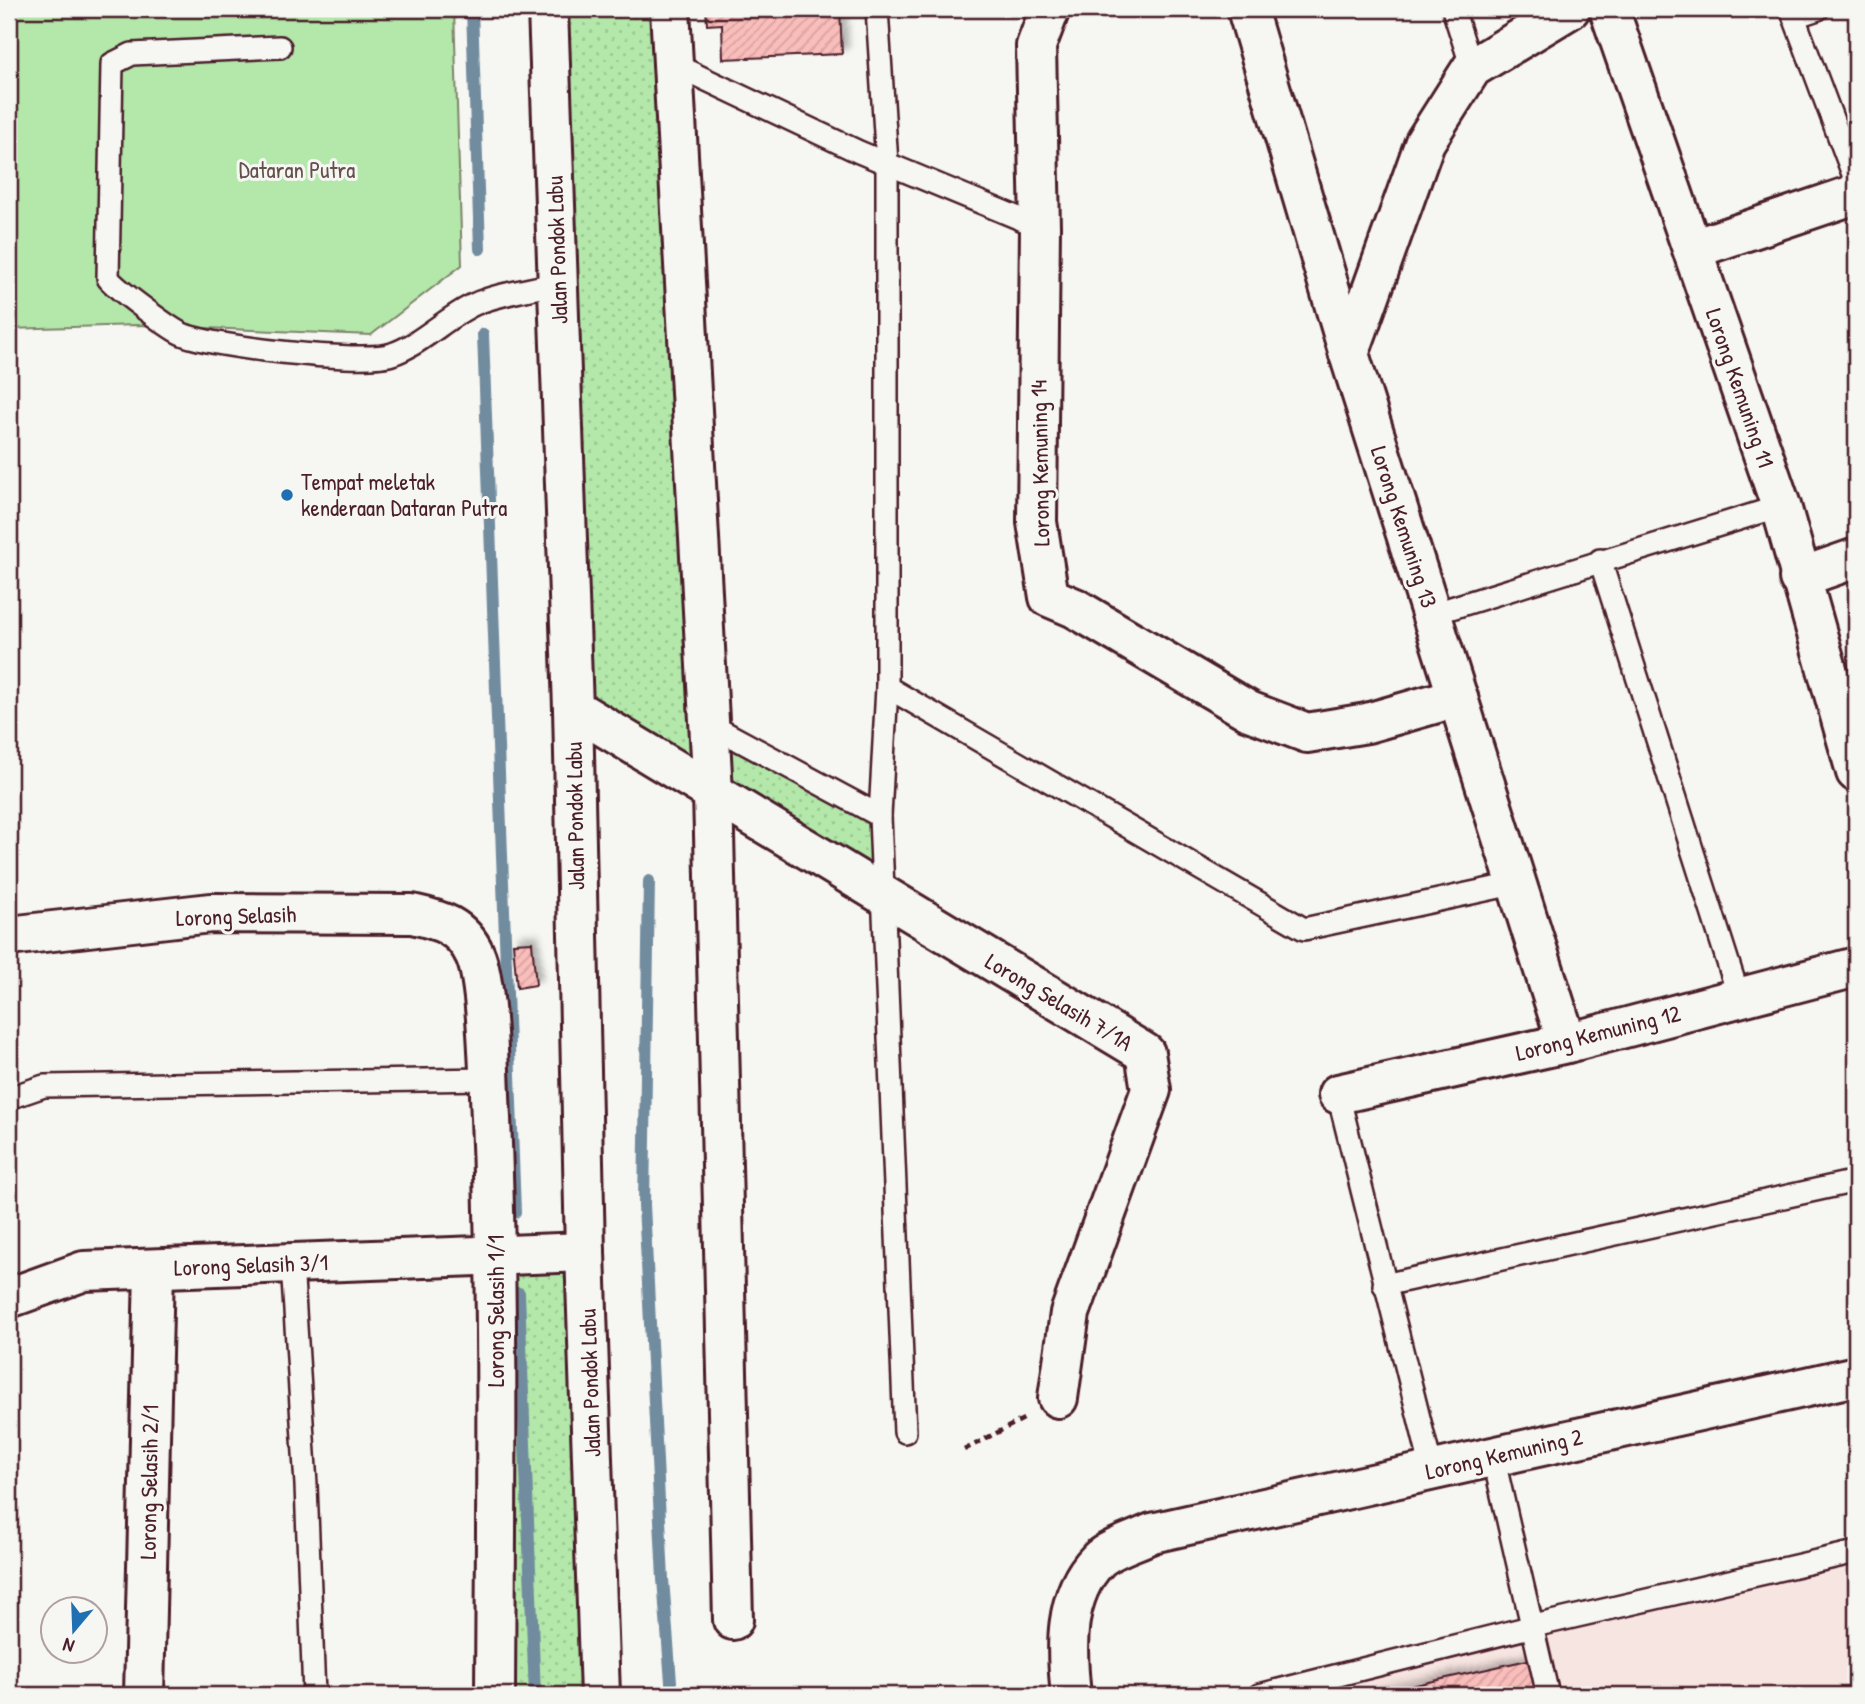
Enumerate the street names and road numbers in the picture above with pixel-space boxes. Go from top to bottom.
street label: Jalan Pondok Labu [538,175,575,325]
street label: Lorong Kemuning 11 [1699,304,1782,471]
street label: Lorong Kemuning 14 [1023,380,1056,546]
street label: Lorong Kemuning 13 [1364,442,1445,612]
street label: Jalan Pondok Labu [558,742,591,890]
street label: Lorong Selasih [175,898,297,933]
street label: Lorong Selasih 7/1A [980,945,1139,1058]
street label: Lorong Kemuning 12 [1512,997,1684,1068]
street label: Lorong Selasih 1/1 [480,1235,511,1387]
street label: Lorong Selasih 3/1 [173,1246,329,1283]
street label: Jalan Pondok Labu [571,1308,608,1458]
street label: Lorong Selasih 2/1 [132,1404,165,1560]
street label: Lorong Kemuning 2 [1422,1420,1586,1487]

